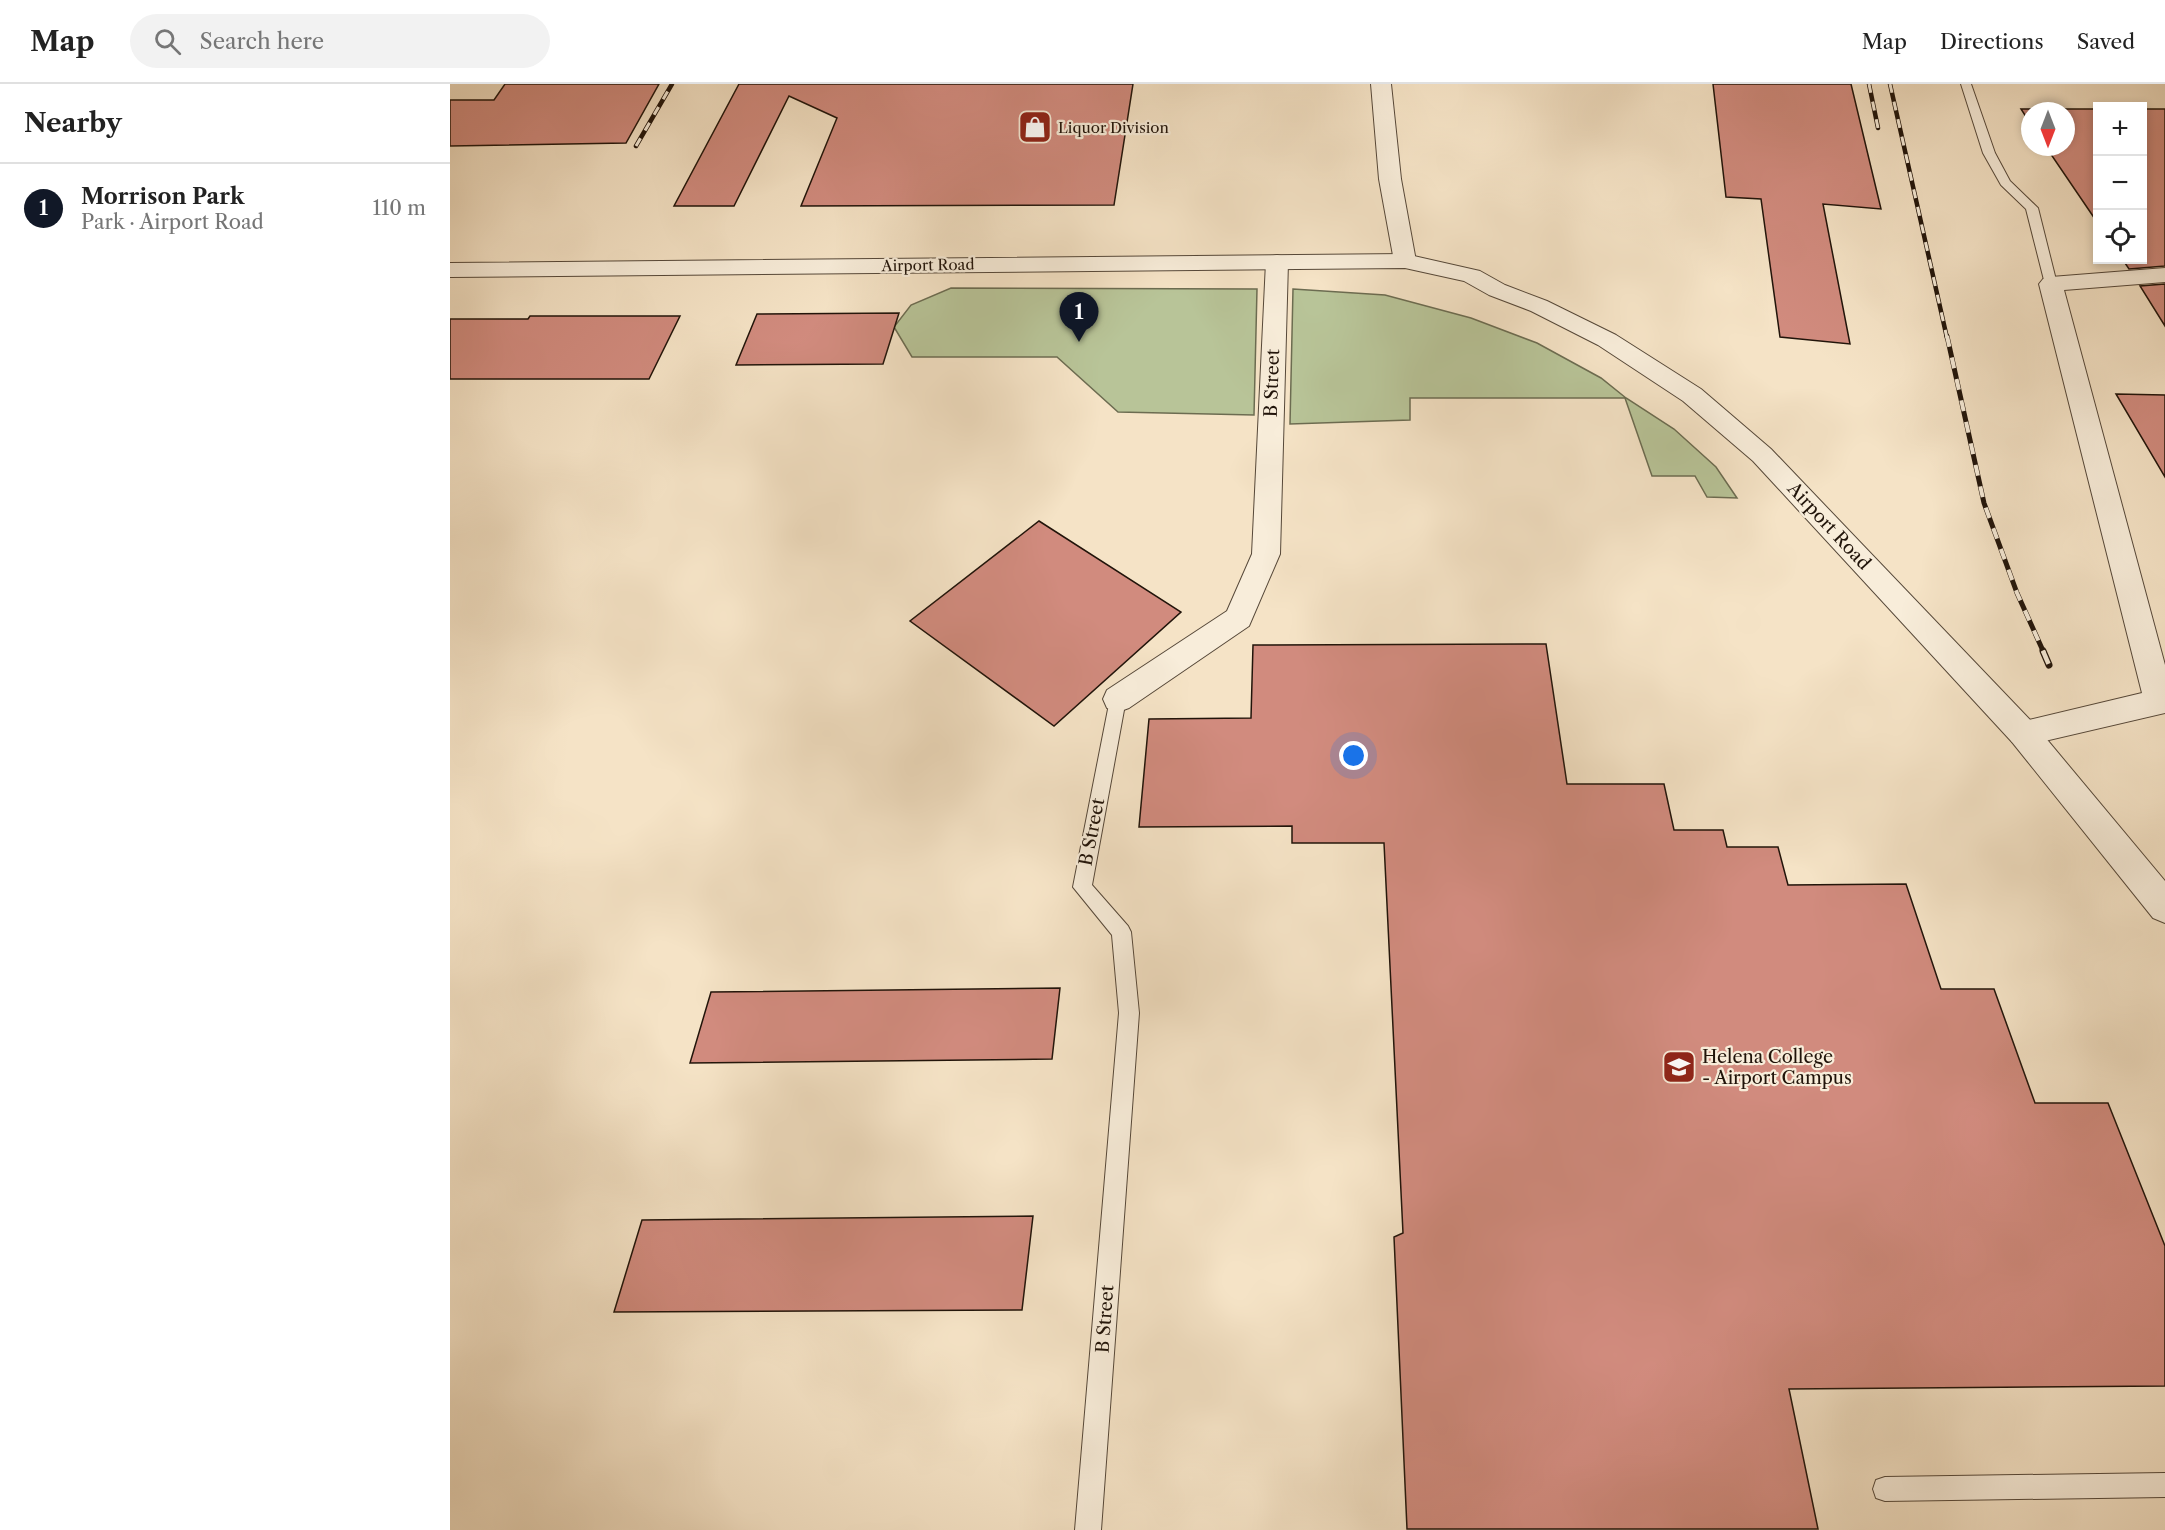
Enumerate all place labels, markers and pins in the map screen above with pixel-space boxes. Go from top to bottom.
shop icon: Liquor Division [1017,109,1053,145]
place label: Liquor Division [1058,118,1169,137]
pin: 1 [1060,292,1098,342]
place label: Helena College - Airport Campus [1702,1046,1852,1089]
school or university icon: Helena College - Airport Campus [1661,1049,1697,1085]

